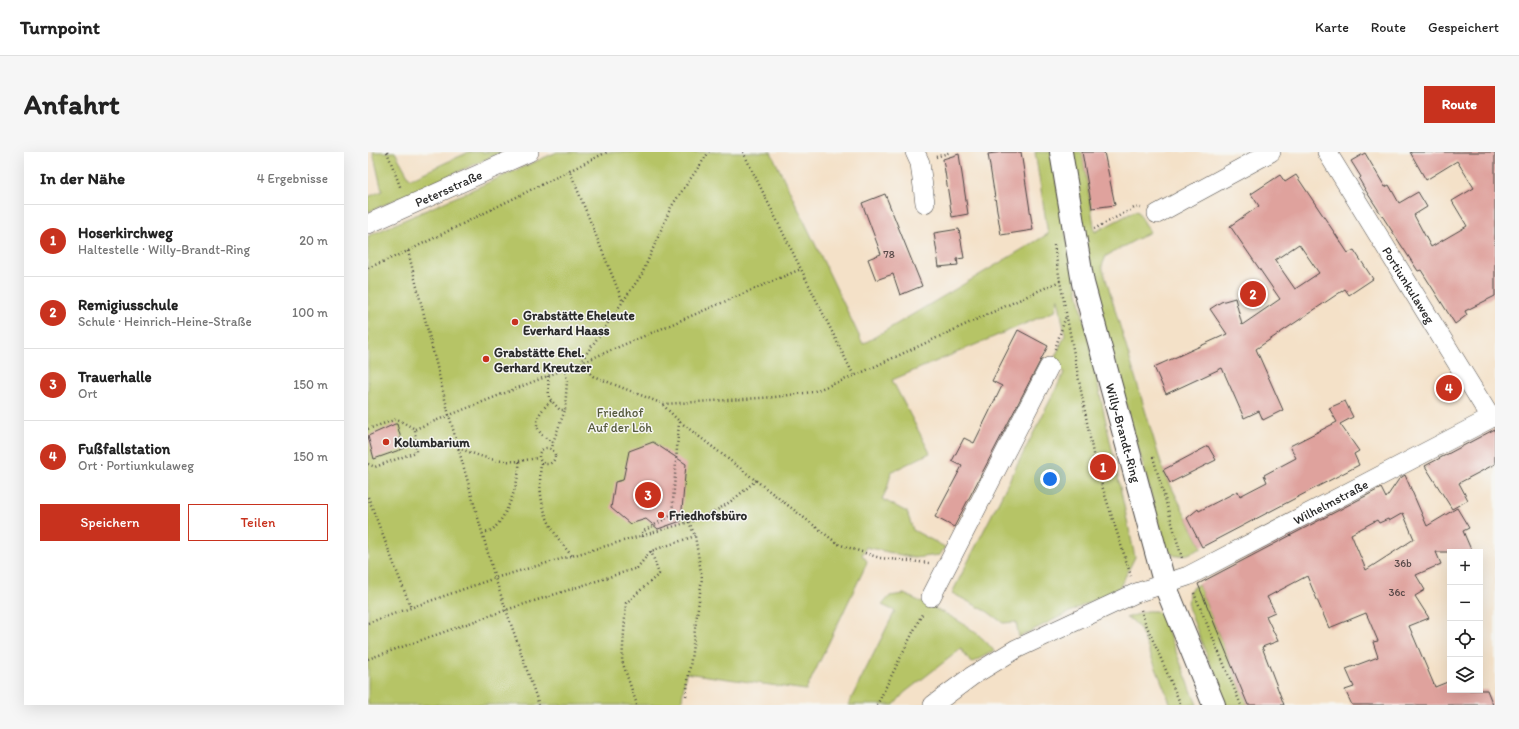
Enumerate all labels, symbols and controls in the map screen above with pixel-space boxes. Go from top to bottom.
text: Turnpoint [20,16,100,39]
text: Karte [1315,19,1349,36]
text: Route [1371,19,1406,36]
text: Gespeichert [1428,19,1499,36]
button: Route [1424,86,1495,123]
text: Anfahrt [24,87,119,121]
street label: Petersstraße [412,167,484,210]
text: In der Nähe [40,168,125,188]
text: 4 Ergebnisse [257,171,328,186]
text: Hoserkirchweg [78,224,173,242]
text: 1 [50,233,56,248]
text: 20 m [299,233,328,248]
text: Haltestelle · Willy-Brandt-Ring [78,242,250,257]
street label: Portiunkulaweg [1380,244,1438,326]
house number: 78 [883,248,895,261]
pin: 2 [1240,279,1266,309]
text: Remigiusschule [78,296,178,314]
text: 2 [50,305,56,320]
text: 100 m [292,305,328,320]
place label: Grabstätte Eheleute Everhard Haass [523,308,635,338]
text: Schule · Heinrich-Heine-Straße [78,314,252,329]
marker: Grabstätte Eheleute Everhard Haass [510,317,520,327]
place label: Grabstätte Ehel. Gerhard Kreutzer [494,345,592,375]
marker: Grabstätte Ehel. Gerhard Kreutzer [481,354,491,364]
text: Trauerhalle [78,368,152,386]
pin: 4 [1436,373,1462,403]
text: 3 [49,377,57,392]
text: 150 m [293,377,328,392]
street label: Willy-Brandt-Ring [1103,381,1144,484]
text: Ort [78,386,97,401]
park label: Friedhof Auf der Löh [588,405,652,435]
place label: Kolumbarium [394,435,470,450]
marker: Kolumbarium [381,437,391,447]
text: Fußfallstation [78,440,170,458]
text: 4 [49,449,57,464]
text: 150 m [293,449,328,464]
pin: 1 [1090,452,1116,482]
text: Ort · Portiunkulaweg [78,458,194,473]
your location [1040,469,1060,489]
street label: Wilhelmstraße [1290,476,1370,527]
pin: 3 [635,480,661,510]
button: Speichern [40,504,180,541]
button: Teilen [188,504,328,541]
place label: Friedhofsbüro [669,508,748,523]
marker: Friedhofsbüro [656,510,666,520]
map controls [1447,549,1483,693]
button: + [1447,549,1483,585]
house number: 36b [1394,557,1412,570]
button: − [1447,585,1483,621]
house number: 36c [1389,586,1405,599]
button: locate [1447,621,1483,657]
button: layers [1447,657,1483,693]

